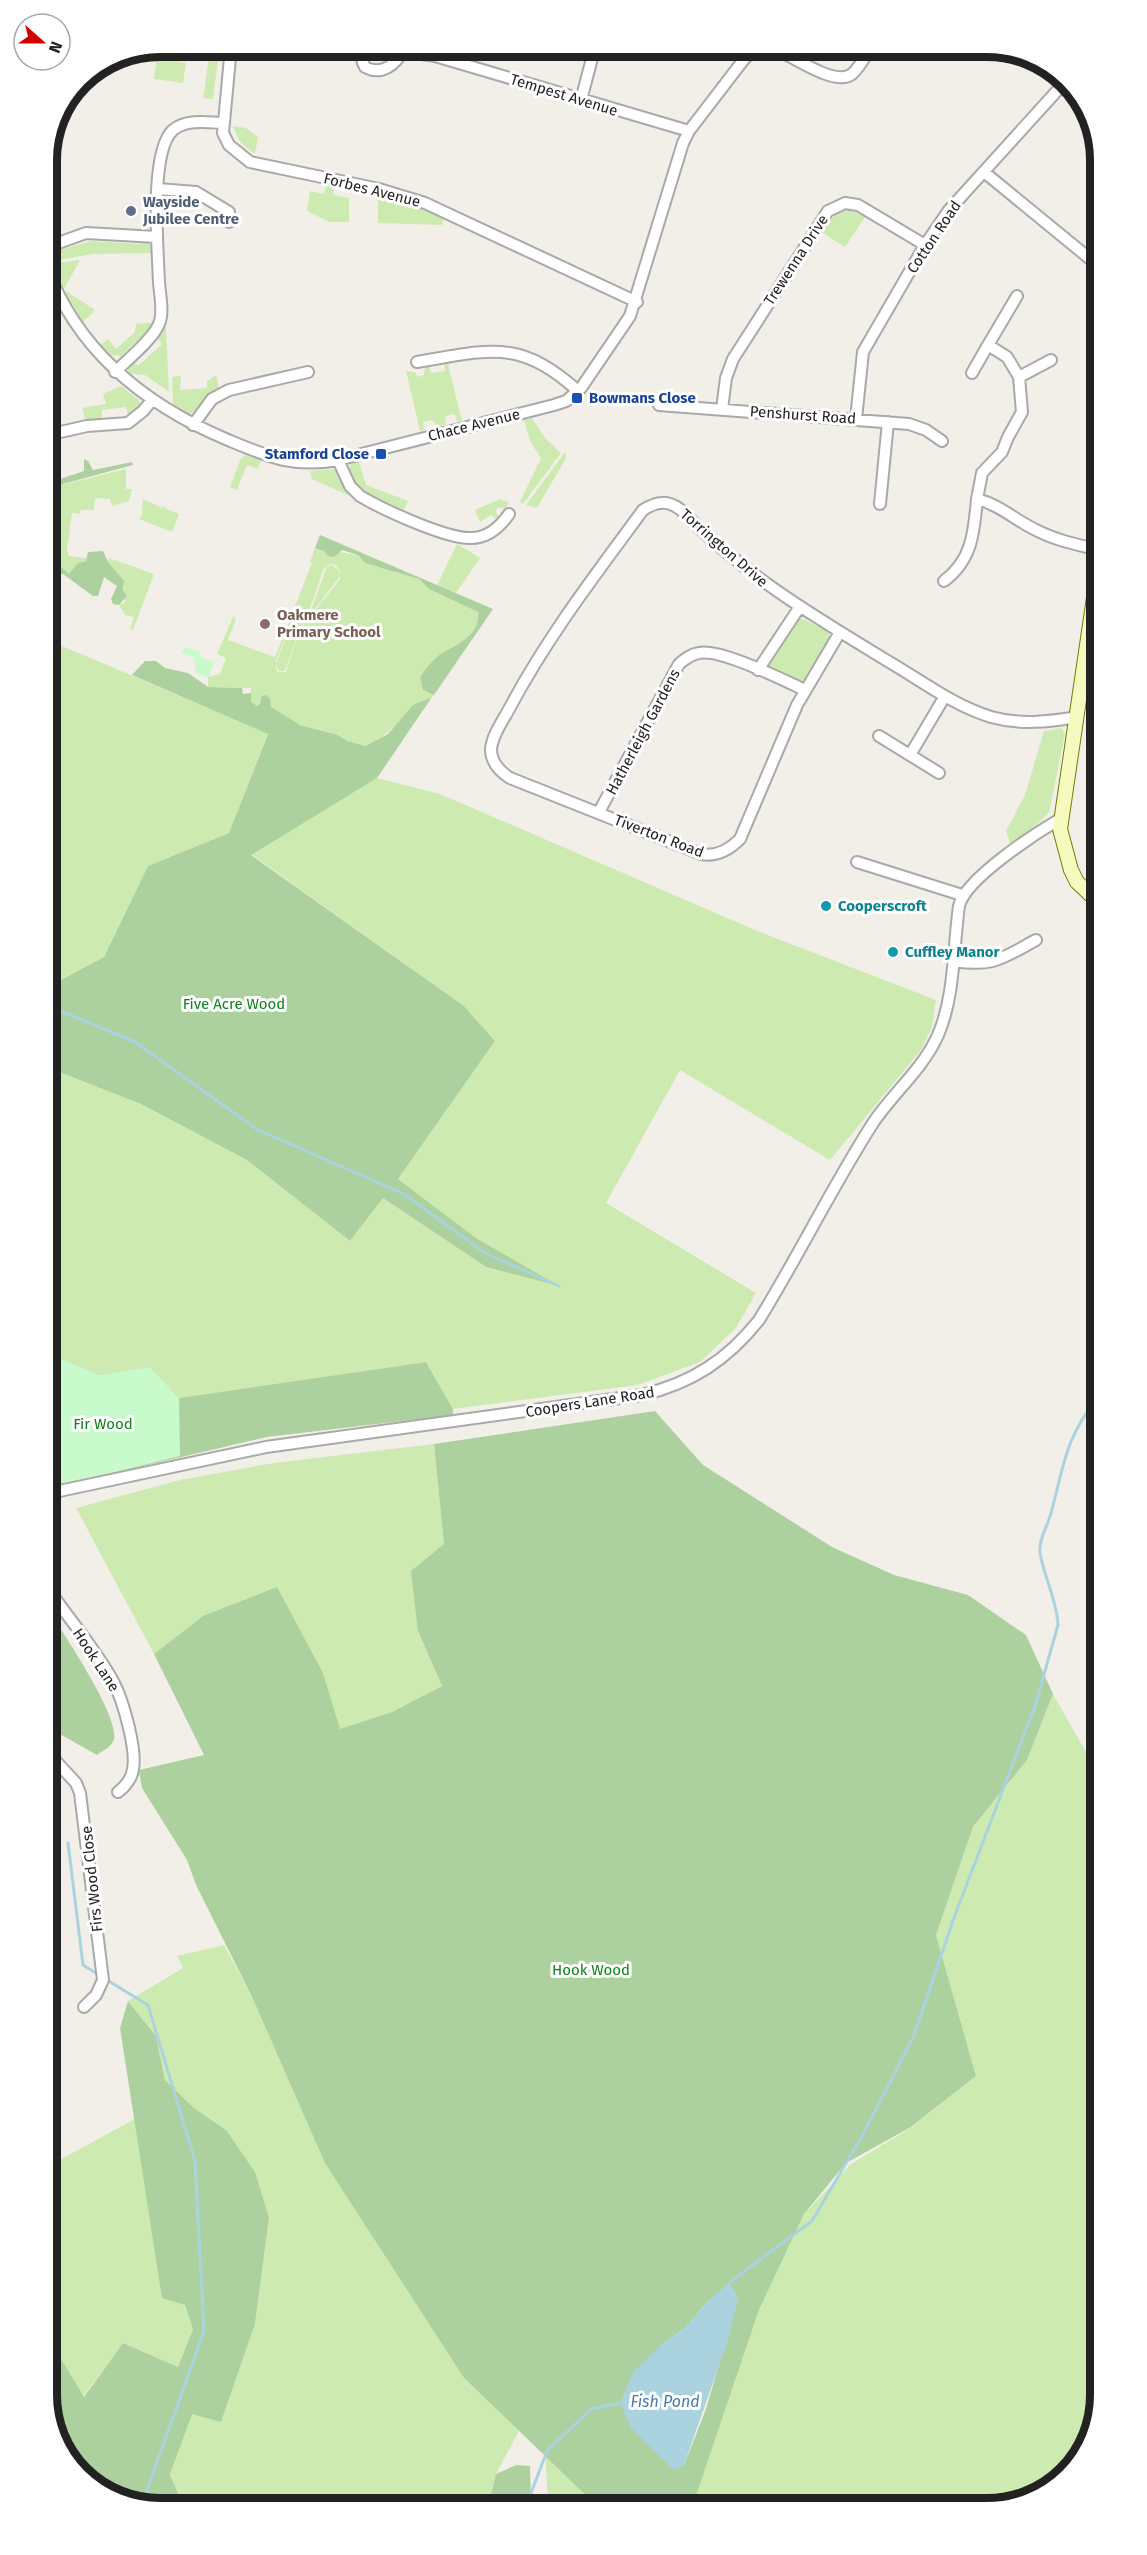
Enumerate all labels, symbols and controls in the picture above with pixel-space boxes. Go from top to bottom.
north arrow [12,12,72,72]
text: N [45,39,66,56]
street label: Tempest Avenue [508,70,620,120]
street label: Forbes Avenue [322,169,422,211]
place label: Wayside Jubilee Centre [142,193,239,228]
street label: Cotton Road [903,197,965,277]
marker: Wayside Jubilee Centre [124,204,138,218]
street label: Trewenna Drive [760,211,832,309]
place label: Bowmans Close [589,389,696,407]
marker: Bowmans Close [570,391,584,405]
street label: Penshurst Road [749,402,857,428]
street label: Chace Avenue [426,405,522,445]
place label: Stamford Close [265,445,369,463]
marker: Stamford Close [374,447,388,461]
street label: Torrington Drive [677,505,771,591]
place label: Oakmere Primary School [277,606,381,641]
marker: Oakmere Primary School [258,617,272,631]
street label: Hatherleigh Gardens [602,666,684,798]
street label: Tiverton Road [612,811,706,861]
place label: Cooperscroft [838,897,927,915]
marker: Cooperscroft [819,899,833,913]
place label: Cuffley Manor [905,943,1001,961]
marker: Cuffley Manor [886,945,900,959]
park label: Five Acre Wood [183,995,285,1013]
street label: Coopers Lane Road [524,1383,656,1421]
park label: Fir Wood [73,1415,133,1433]
street label: Hook Lane [69,1625,123,1695]
street label: Firs Wood Close [77,1825,107,1933]
park label: Hook Wood [552,1961,630,1979]
water label: Fish Pond [630,2392,700,2411]

